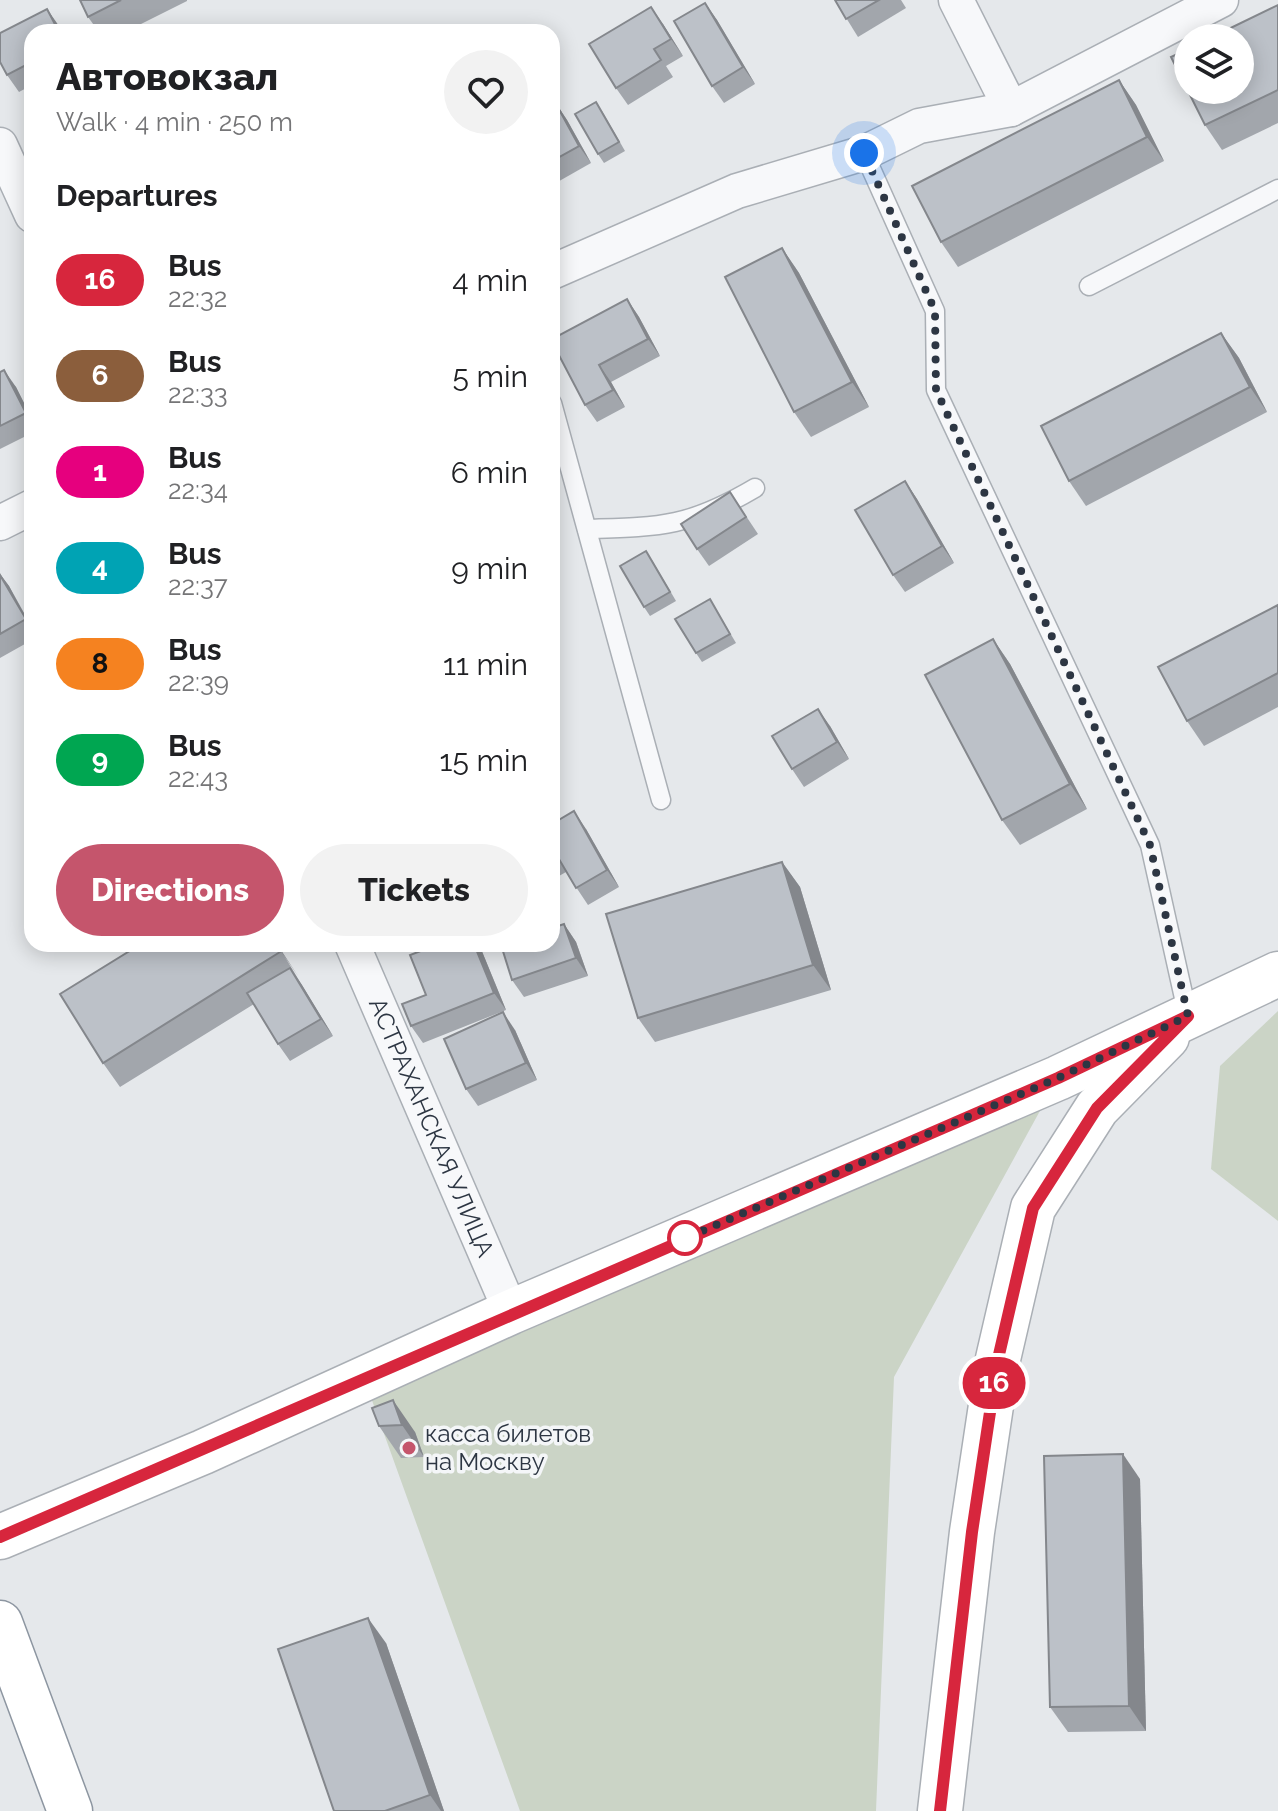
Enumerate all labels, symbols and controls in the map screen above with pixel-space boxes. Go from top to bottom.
map controls [1174,24,1254,104]
button: layers [1174,24,1254,104]
button: heart [444,50,528,134]
text: Автовокзал [56,54,278,99]
text: Walk · 4 min · 250 m [56,107,293,137]
your location [844,133,884,173]
text: Departures [56,178,218,213]
text: Bus [168,248,222,283]
text: 16 [85,263,115,296]
text: 4 min [452,263,528,298]
text: 22:32 [168,283,227,313]
text: Bus [168,344,222,379]
text: 6 [92,359,109,392]
text: 5 min [452,359,528,394]
text: 22:33 [168,379,228,409]
text: Bus [168,440,222,475]
text: 1 [93,455,107,488]
text: 6 min [451,455,528,490]
text: 22:34 [168,475,228,505]
text: Bus [168,536,222,571]
text: 4 [92,551,108,584]
text: 9 min [451,551,528,586]
text: 22:37 [168,571,228,601]
text: Bus [168,632,222,667]
text: 8 [92,647,108,680]
text: 11 min [443,647,528,682]
text: 22:39 [168,667,229,697]
text: Bus [168,728,222,763]
text: 9 [92,743,108,776]
text: 15 min [440,743,528,778]
text: 22:43 [168,763,228,793]
button: Directions [56,844,284,936]
button: Tickets [300,844,528,936]
street label: АСТРАХАНСКАЯ УЛИЦА [363,993,501,1261]
unlabelled marker [668,1221,702,1255]
line badge: 16 [958,1357,1030,1409]
text: 16 [979,1366,1009,1399]
place label: касса билетов на Москву [425,1419,591,1476]
marker: касса билетов на Москву [400,1439,418,1457]

